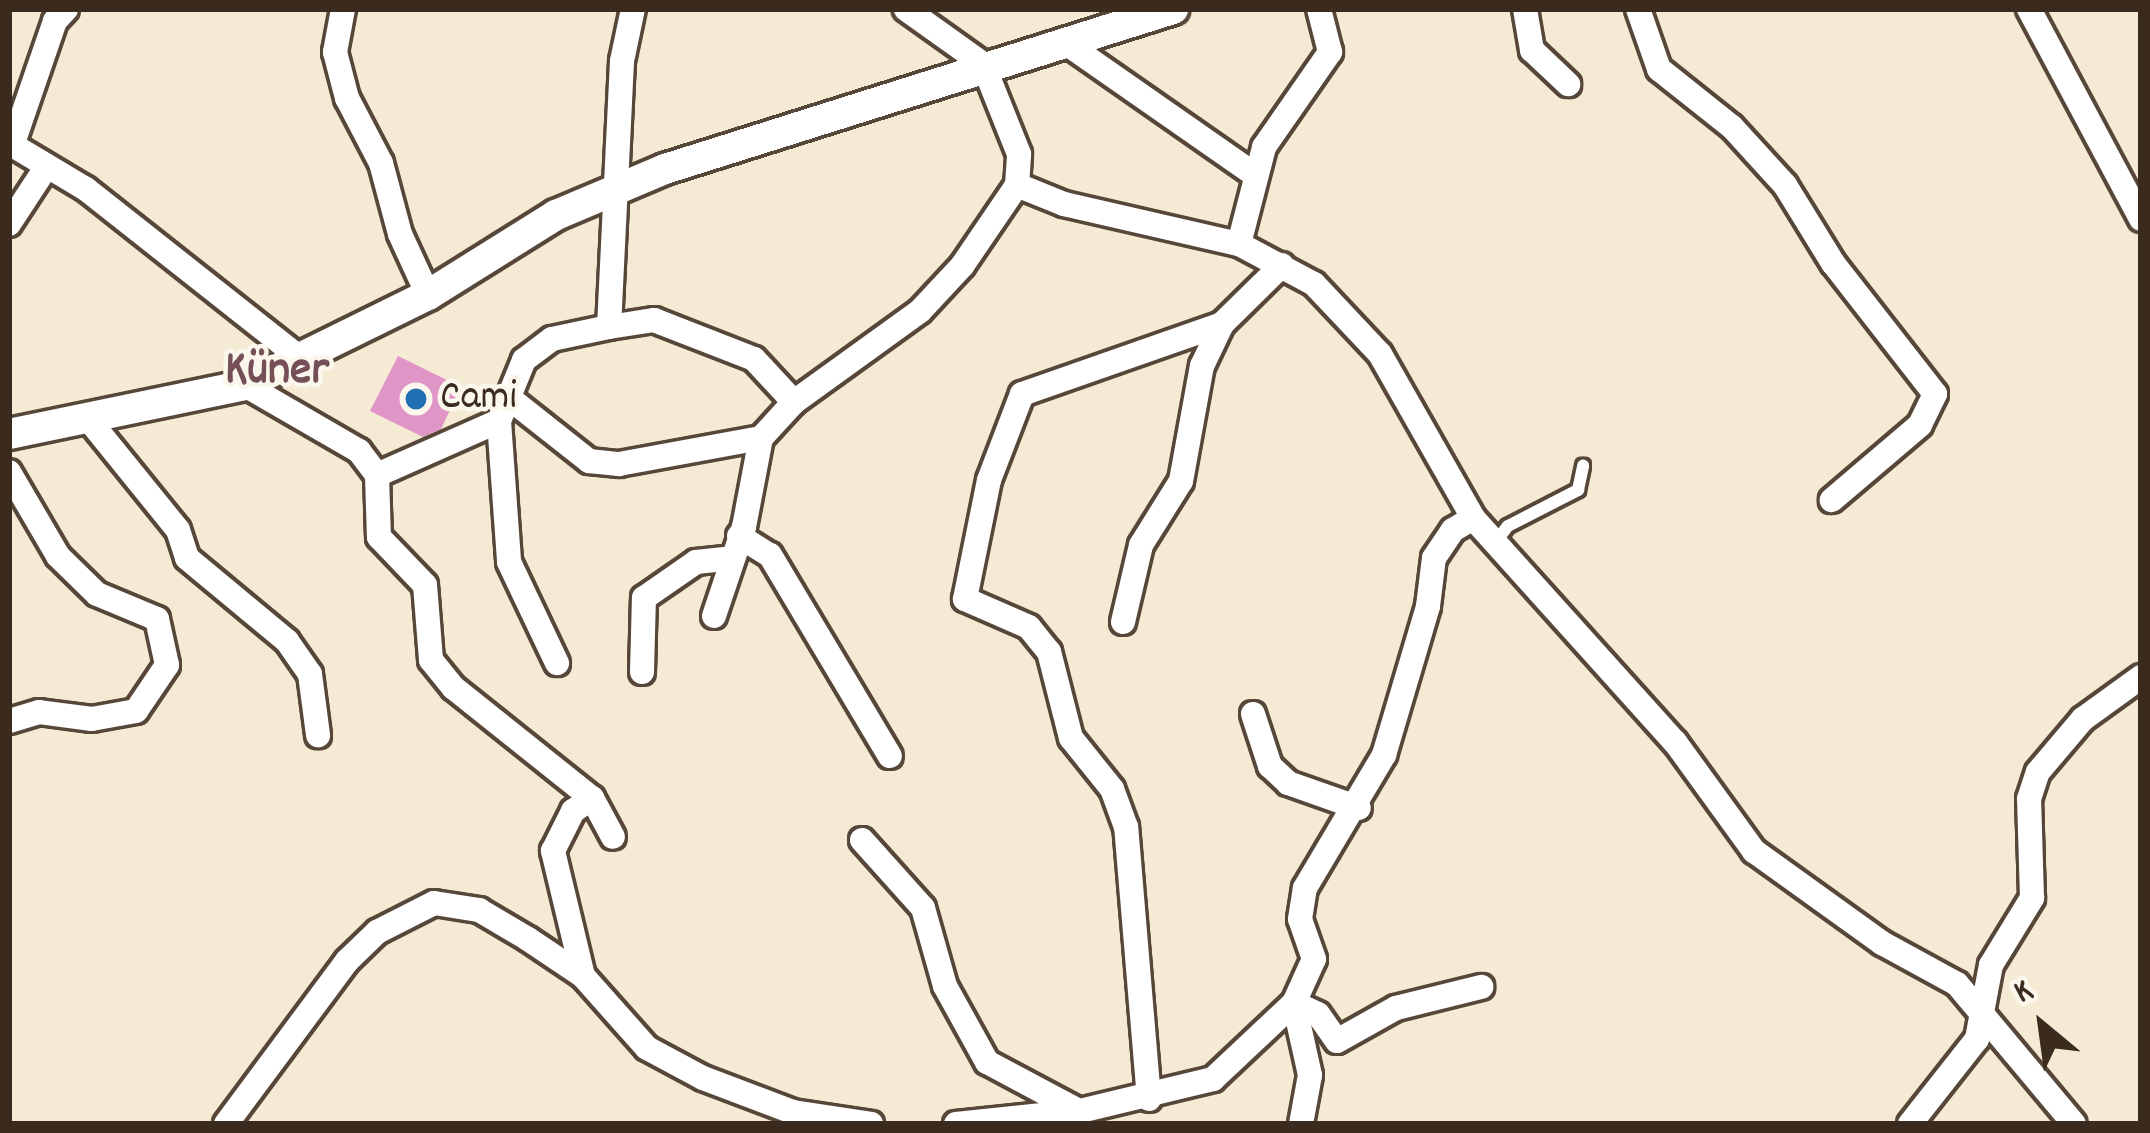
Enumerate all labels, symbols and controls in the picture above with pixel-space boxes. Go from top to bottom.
district label: Küner [225,344,329,402]
place label: Cami [440,374,517,424]
marker: Cami [403,386,429,412]
north arrow [1982,965,2102,1085]
text: K [2006,969,2042,1017]

